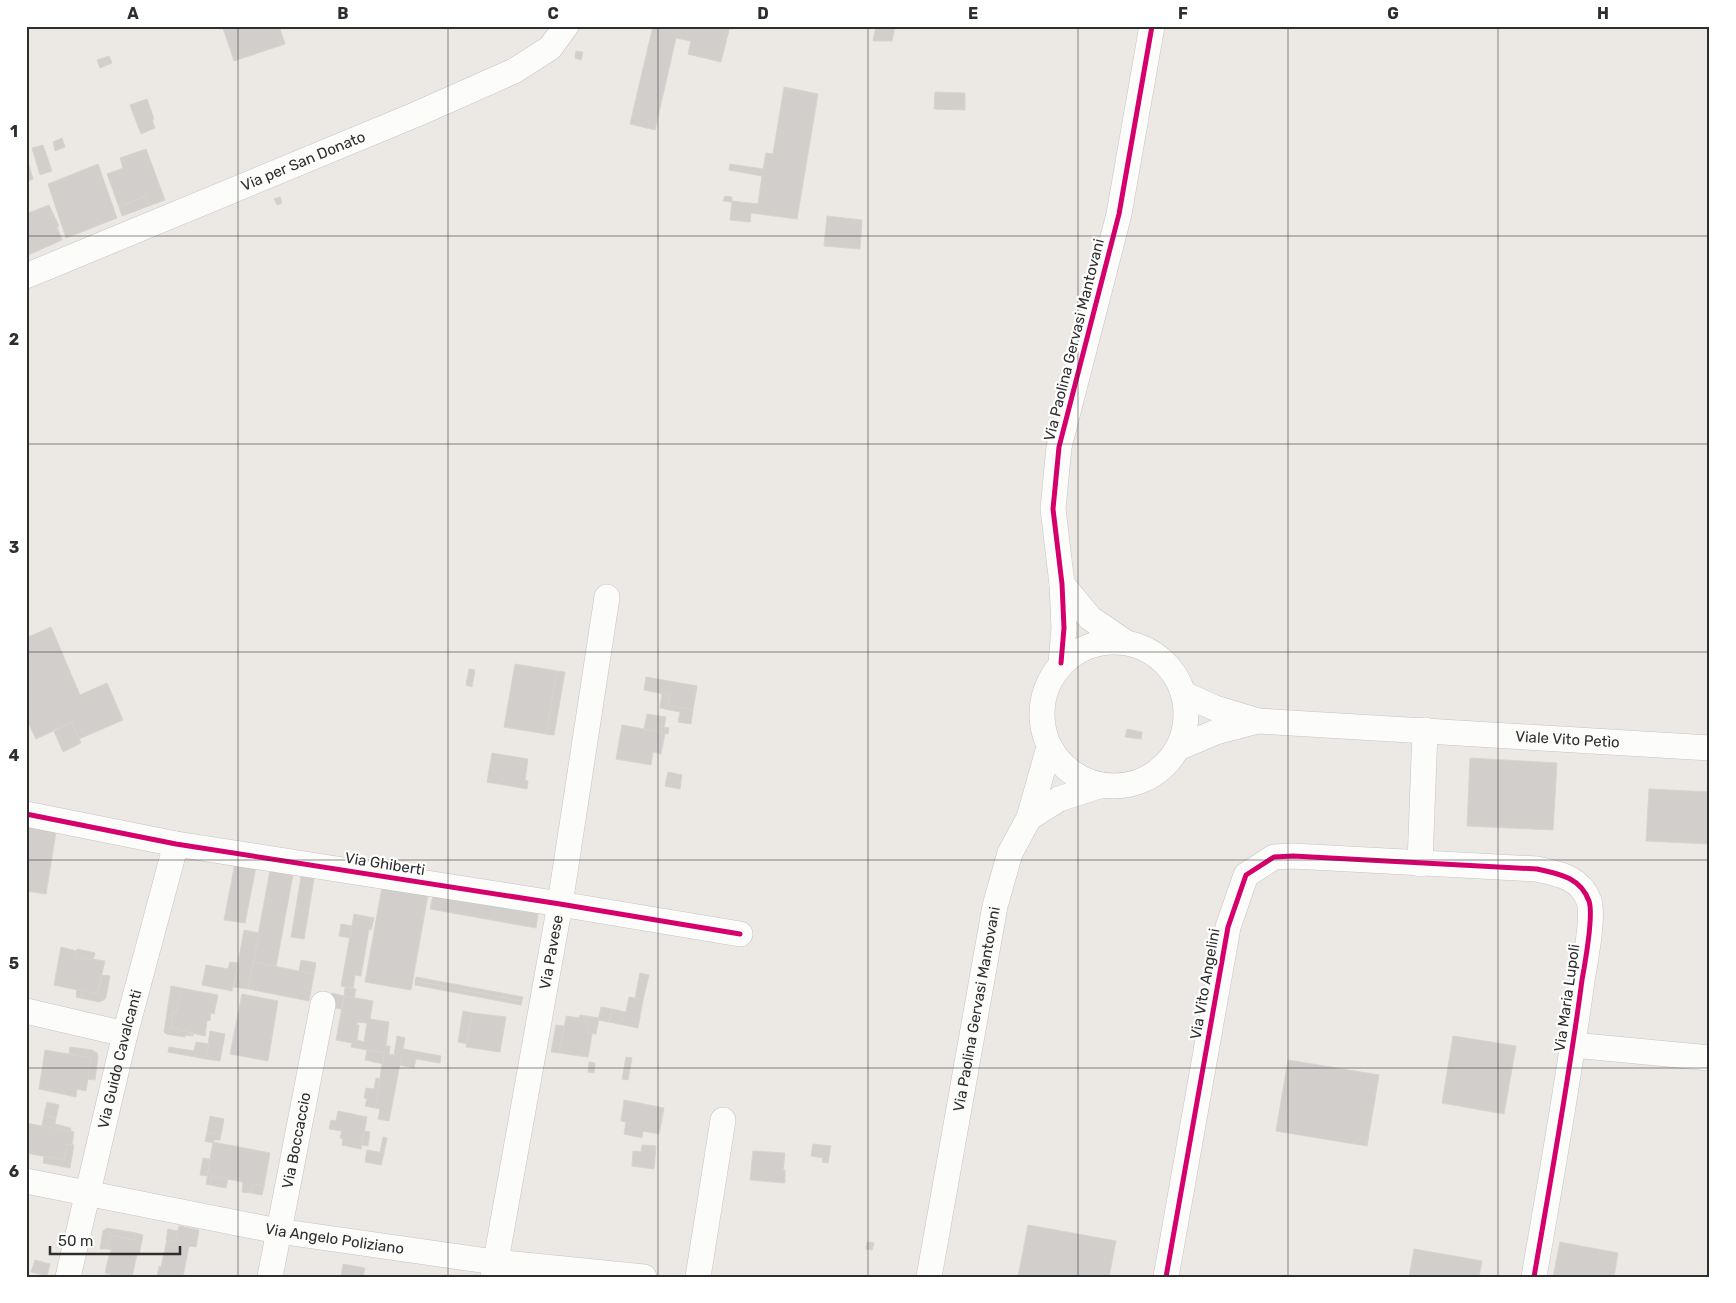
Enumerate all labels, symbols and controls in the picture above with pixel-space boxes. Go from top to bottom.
text: A [127,4,139,23]
text: B [337,4,349,23]
text: C [547,4,559,23]
text: D [757,4,769,23]
text: E [968,4,978,23]
text: F [1178,4,1188,23]
text: G [1387,4,1399,23]
text: H [1597,4,1609,23]
text: 1 [10,122,18,141]
street label: Via per San Donato [238,127,368,195]
street label: Via Paolina Gervasi Mantovani [1040,237,1108,443]
text: 2 [9,330,19,349]
text: 3 [9,538,19,557]
street label: Viale Vito Petìo [1515,727,1620,752]
text: 4 [9,746,20,765]
street label: Via Ghiberti [344,849,426,879]
street label: Via Paolina Gervasi Mantovani [950,905,1004,1113]
street label: Via Pavese [536,913,567,991]
street label: Via Vito Angelini [1186,927,1224,1041]
street label: Via Maria Lupoli [1551,943,1583,1053]
text: 5 [9,954,19,973]
street label: Via Guido Cavalcanti [94,987,146,1130]
street label: Via Boccaccio [278,1091,315,1190]
text: 6 [9,1162,19,1181]
street label: Via Angelo Poliziano [263,1220,405,1258]
scale bar [50,1223,180,1255]
text: 50 m [58,1232,93,1250]

